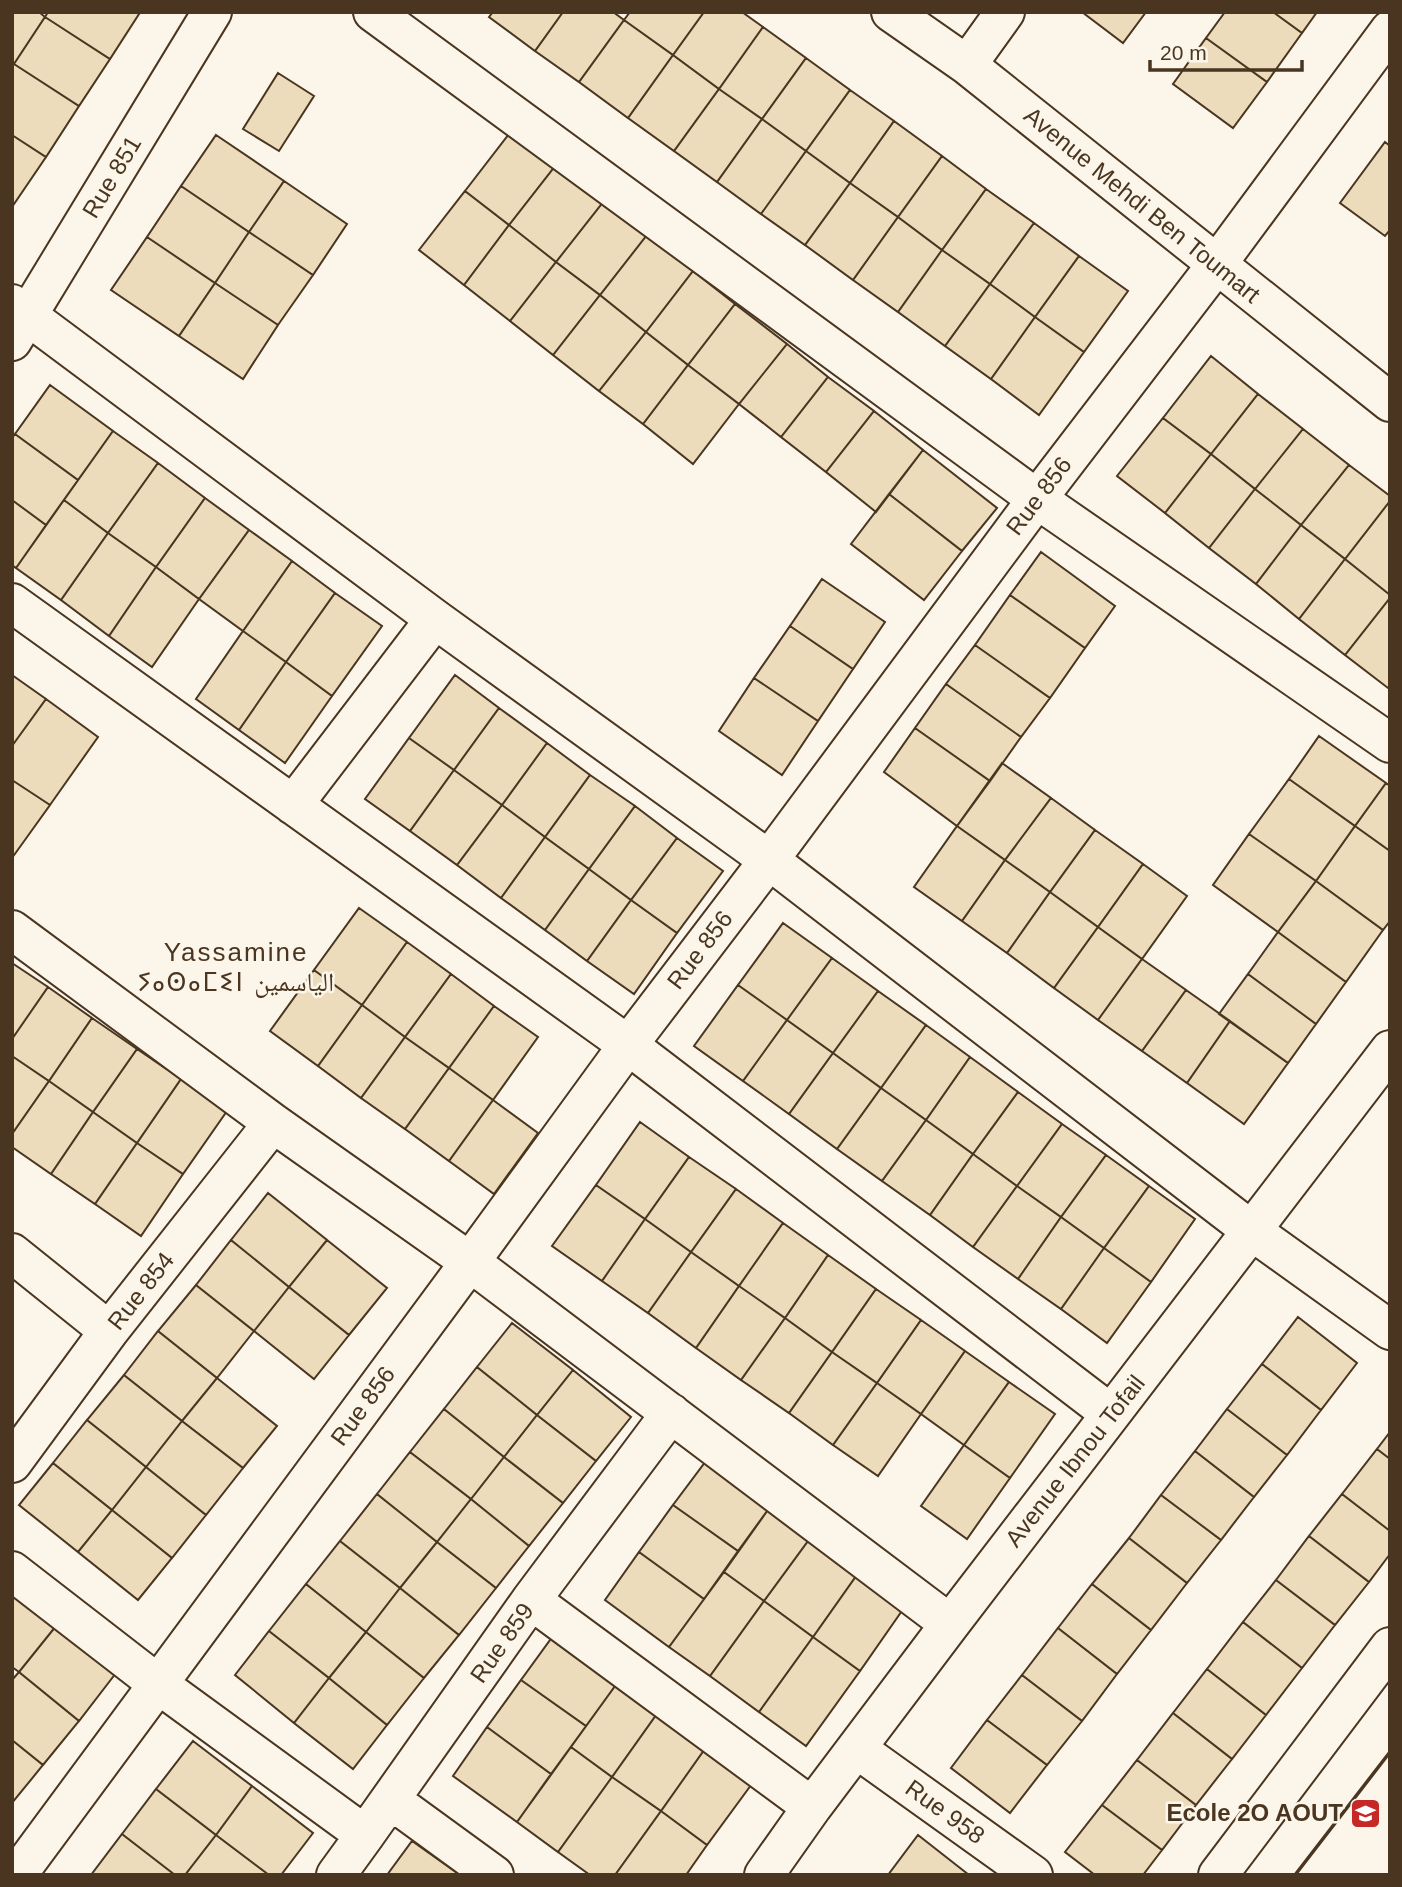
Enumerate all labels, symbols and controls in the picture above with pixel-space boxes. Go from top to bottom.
scale bar [1150,28,1302,72]
text: 20 m [1160,41,1207,64]
street label: Avenue Mehdi Ben Toumart [1019,101,1266,308]
street label: Rue 851 [77,131,147,223]
street label: Rue 856 [1001,451,1077,540]
street label: Rue 856 [662,905,738,994]
district label: Yassamine ⵢⴰⵙⴰⵎⵉⵏ الياسمين [138,937,334,998]
street label: Rue 854 [102,1247,179,1335]
street label: Rue 856 [325,1361,400,1450]
street label: Avenue Ibnou Tofail [999,1370,1150,1552]
street label: Rue 859 [465,1598,539,1688]
street label: Rue 958 [901,1774,990,1849]
school or university icon: Ecole 2O AOUT [1349,1796,1383,1830]
place label: Ecole 2O AOUT [1167,1799,1343,1826]

